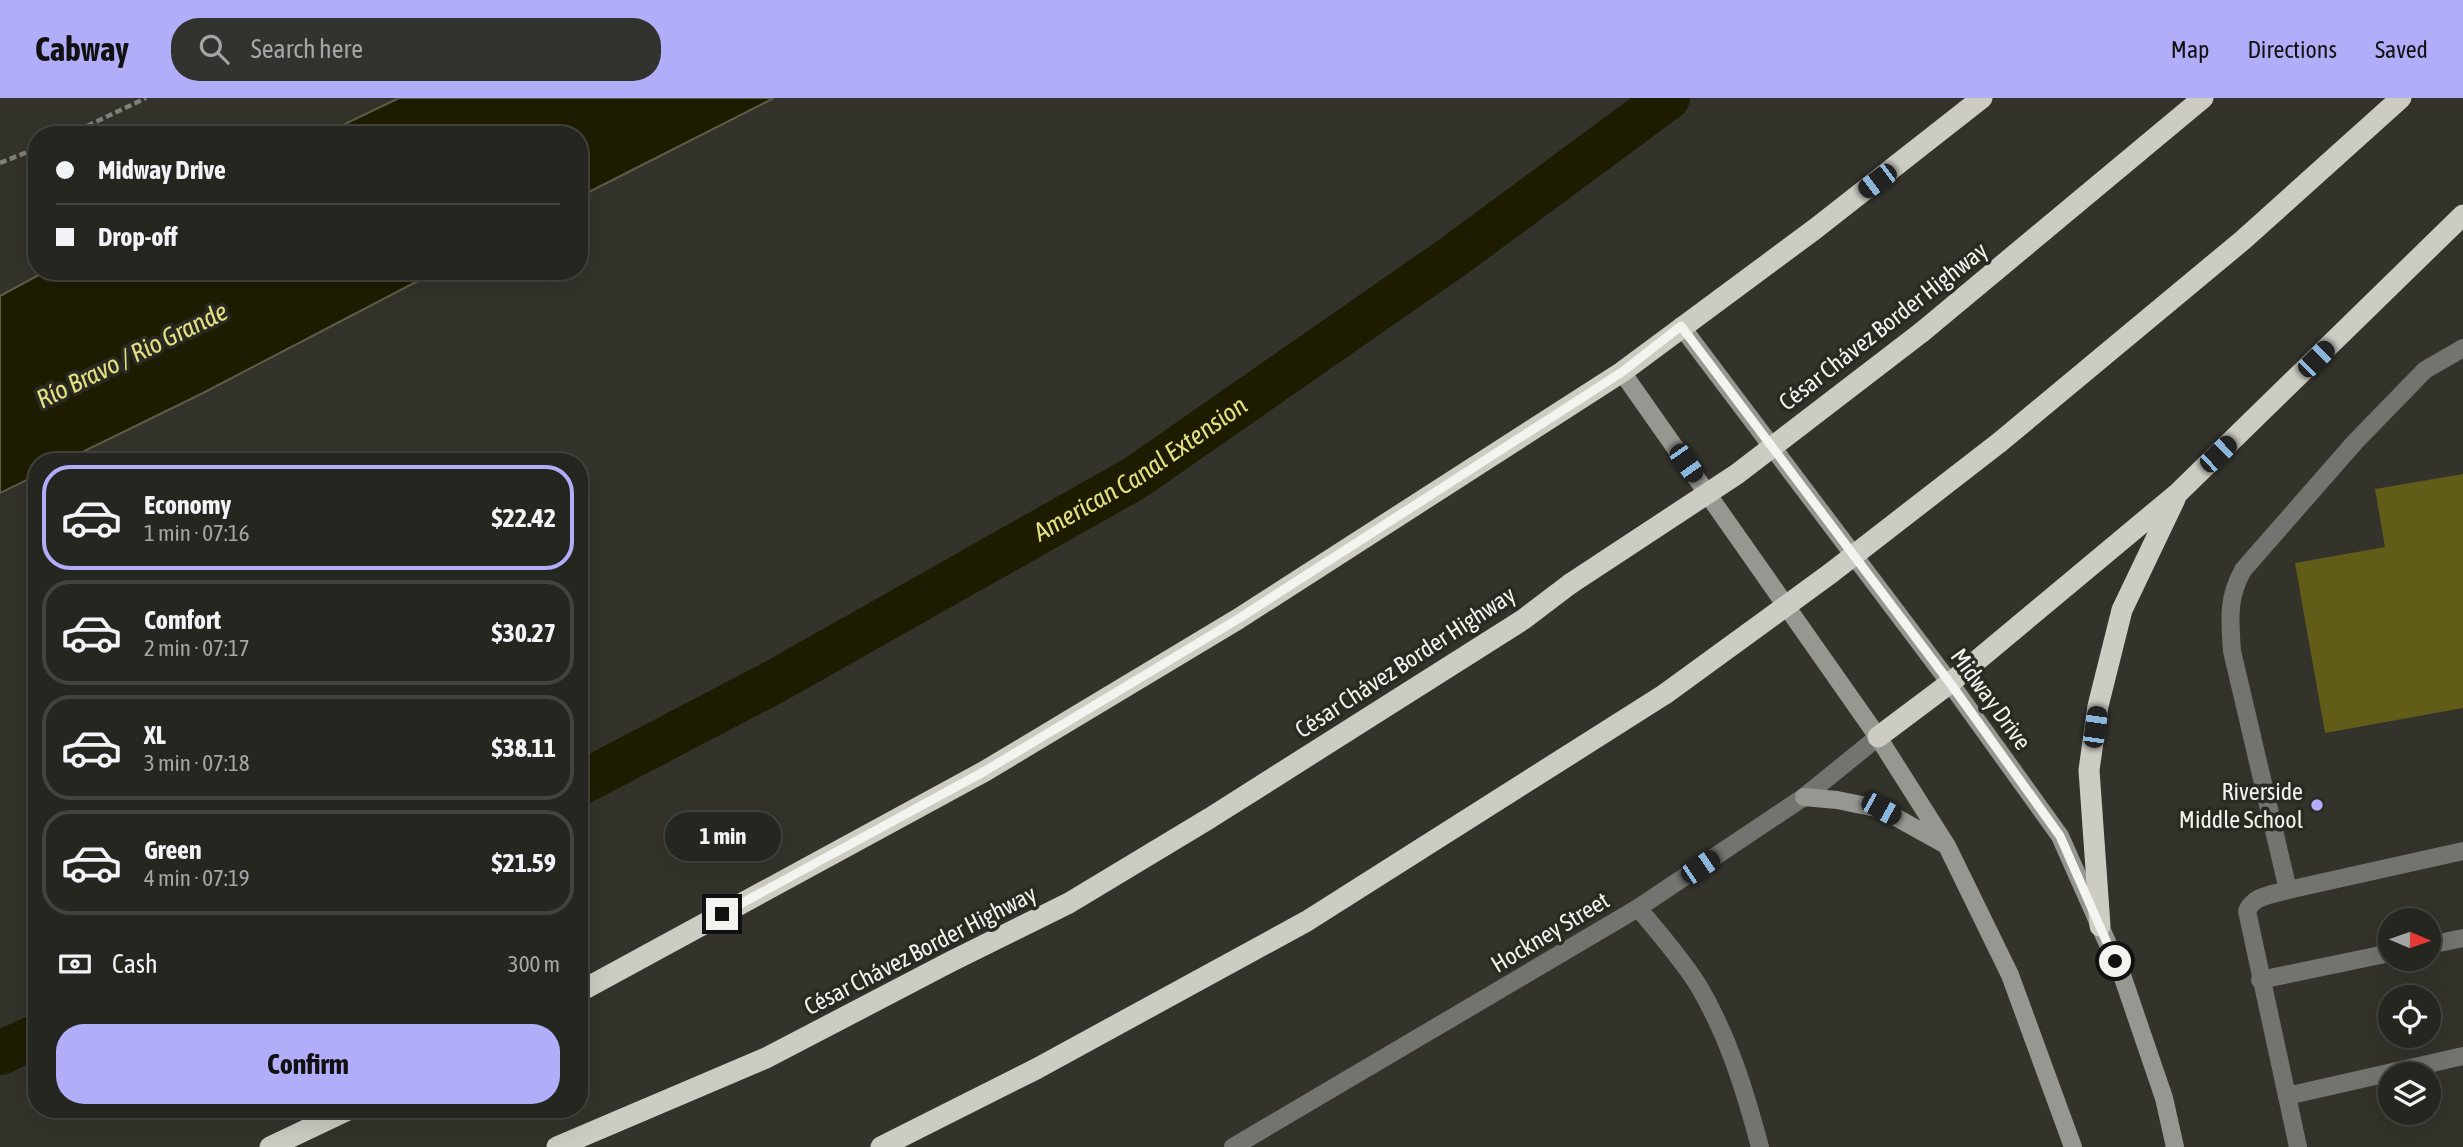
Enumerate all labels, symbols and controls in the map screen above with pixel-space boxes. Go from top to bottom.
search box [171,18,661,81]
text: Cabway [35,30,129,68]
icon: search [195,30,233,68]
text: Search here [251,34,363,64]
text: Map [2171,36,2209,63]
text: Directions [2247,36,2337,63]
text: Saved [2375,36,2428,63]
text: Midway Drive [98,155,226,185]
car [1854,160,1901,202]
text: Drop-off [98,222,178,252]
street label: César Chávez Border Highway [1774,236,1993,416]
water label: Río Bravo / Rio Grande [32,296,232,414]
car [2294,337,2339,381]
water label: American Canal Extension [1027,390,1253,548]
car [2196,432,2241,476]
car [1666,440,1707,486]
icon: car [60,486,123,549]
text: Economy [144,490,231,520]
text: $22.42 [492,503,556,533]
text: 1 min · 07:16 [144,520,250,546]
street label: César Chávez Border Highway [1290,581,1520,743]
icon: car [60,601,123,664]
text: Comfort [144,605,221,635]
text: $30.27 [492,618,556,648]
text: 2 min · 07:17 [144,635,250,661]
street label: Midway Drive [1945,643,2037,755]
car [2082,705,2109,749]
icon: car [60,716,123,779]
text: XL [144,720,166,750]
text: $38.11 [492,733,556,763]
text: 3 min · 07:18 [144,750,250,776]
place label: Riverside Middle School [2179,778,2304,833]
car [1858,790,1905,828]
marker: Riverside Middle School [2309,797,2325,813]
callout: 1 min [664,812,780,862]
text: 1 min [700,823,746,849]
icon: car [60,831,123,894]
text: Green [144,835,202,865]
car [1677,847,1724,887]
text: $21.59 [492,848,556,878]
text: 4 min · 07:19 [144,865,250,891]
street label: César Chávez Border Highway [800,880,1041,1020]
street label: Hockney Street [1486,886,1614,978]
route end [706,898,738,930]
north arrow [2378,908,2441,971]
map controls [2378,908,2441,1125]
icon: cash [56,945,94,983]
route start [2099,945,2131,977]
text: Cash [112,949,158,979]
text: 300 m [508,951,560,977]
button: locate [2378,985,2441,1048]
button: Confirm [56,1024,560,1104]
button: layers [2378,1062,2441,1125]

